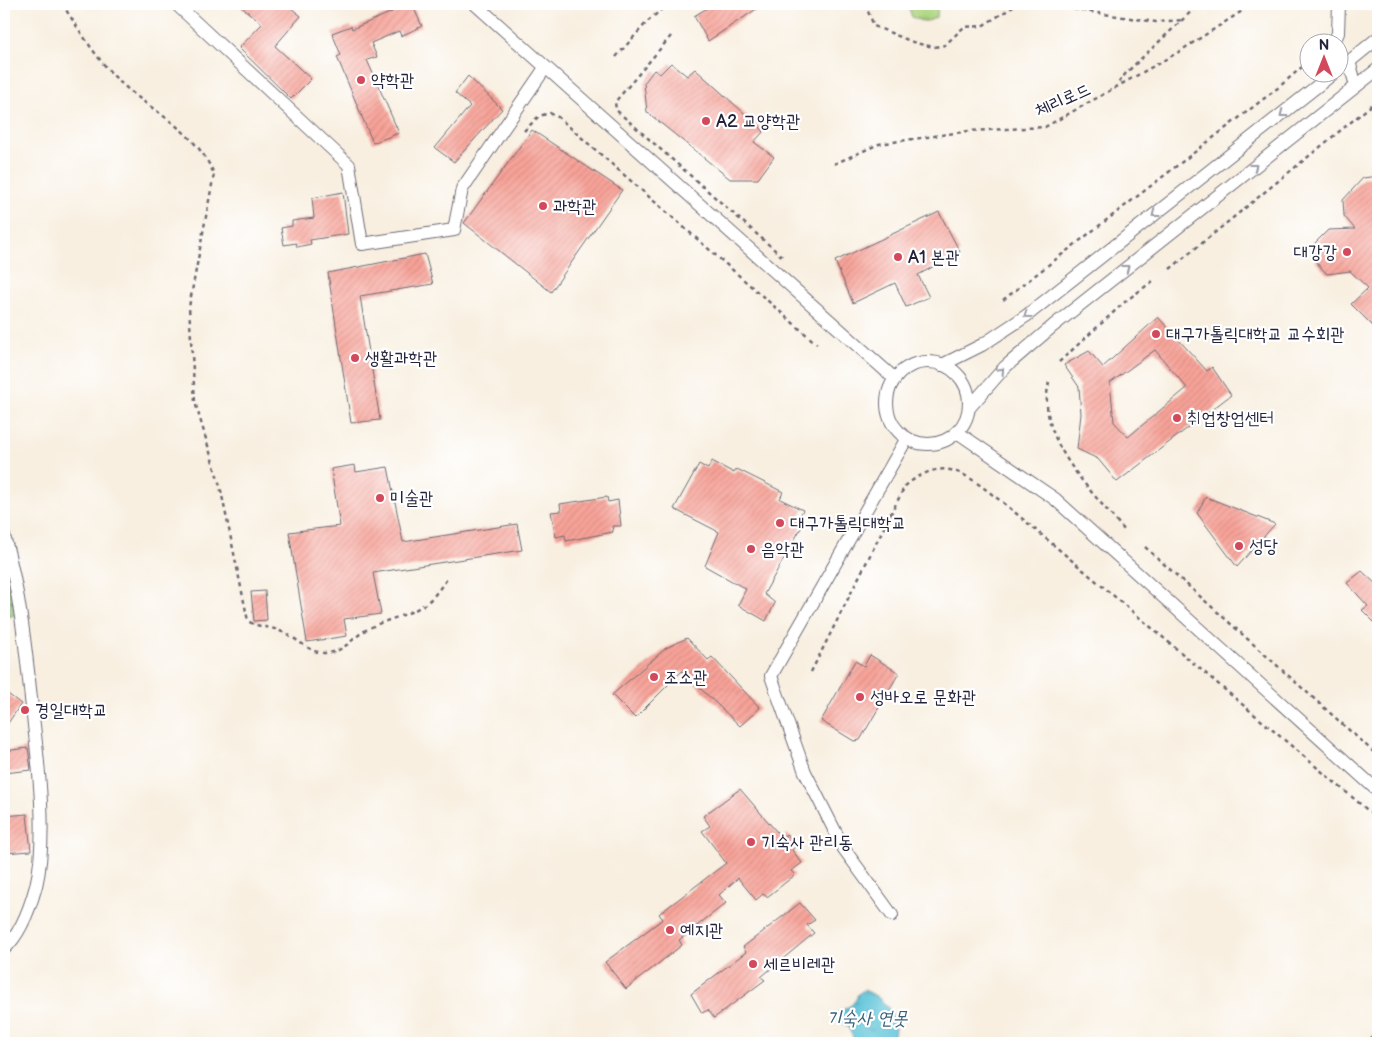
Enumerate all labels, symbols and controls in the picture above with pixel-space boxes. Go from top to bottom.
north arrow [1300,32,1350,82]
text: N [1319,37,1329,54]
place label: 약학관 [371,70,414,91]
marker: 약학관 [355,74,367,86]
street label: 체리로드 [1032,78,1094,122]
one-way arrow [1279,108,1288,117]
place label: A2 교양학관 [716,111,800,132]
marker: A2 교양학관 [700,115,712,127]
one-way arrow [1248,164,1258,173]
place label: 과학관 [553,196,596,217]
marker: 과학관 [537,200,549,212]
one-way arrow [1152,209,1161,217]
place label: 대강강 [1294,242,1338,263]
marker: 대강강 [1341,246,1353,258]
place label: A1 본관 [908,247,960,268]
marker: A1 본관 [892,251,904,263]
one-way arrow [1121,264,1130,273]
one-way arrow [1024,309,1033,317]
place label: 대구가톨릭대학교 교수회관 [1166,324,1345,345]
marker: 대구가톨릭대학교 교수회관 [1150,328,1162,340]
place label: 생활과학관 [365,348,437,369]
marker: 생활과학관 [349,352,361,364]
one-way arrow [995,368,1004,377]
place label: 취업창업센터 [1187,408,1274,429]
marker: 취업창업센터 [1171,412,1183,424]
place label: 미술관 [390,488,433,509]
marker: 미술관 [374,492,386,504]
place label: 대구가톨릭대학교 [790,513,906,534]
marker: 대구가톨릭대학교 [774,517,786,529]
place label: 성당 [1249,536,1278,557]
place label: 음악관 [761,539,804,560]
marker: 성당 [1233,540,1245,552]
marker: 음악관 [745,543,757,555]
place label: 조소관 [664,667,707,688]
marker: 조소관 [648,671,660,683]
place label: 성바오로 문화관 [870,687,976,708]
marker: 성바오로 문화관 [854,691,866,703]
place label: 경일대학교 [35,700,107,721]
marker: 경일대학교 [19,704,31,716]
place label: 기숙사 관리동 [761,832,853,853]
marker: 기숙사 관리동 [745,836,757,848]
place label: 예지관 [680,920,723,941]
marker: 예지관 [664,924,676,936]
place label: 세르비레관 [763,954,835,975]
marker: 세르비레관 [747,958,759,970]
water label: 기숙사 연못 [826,1007,908,1030]

